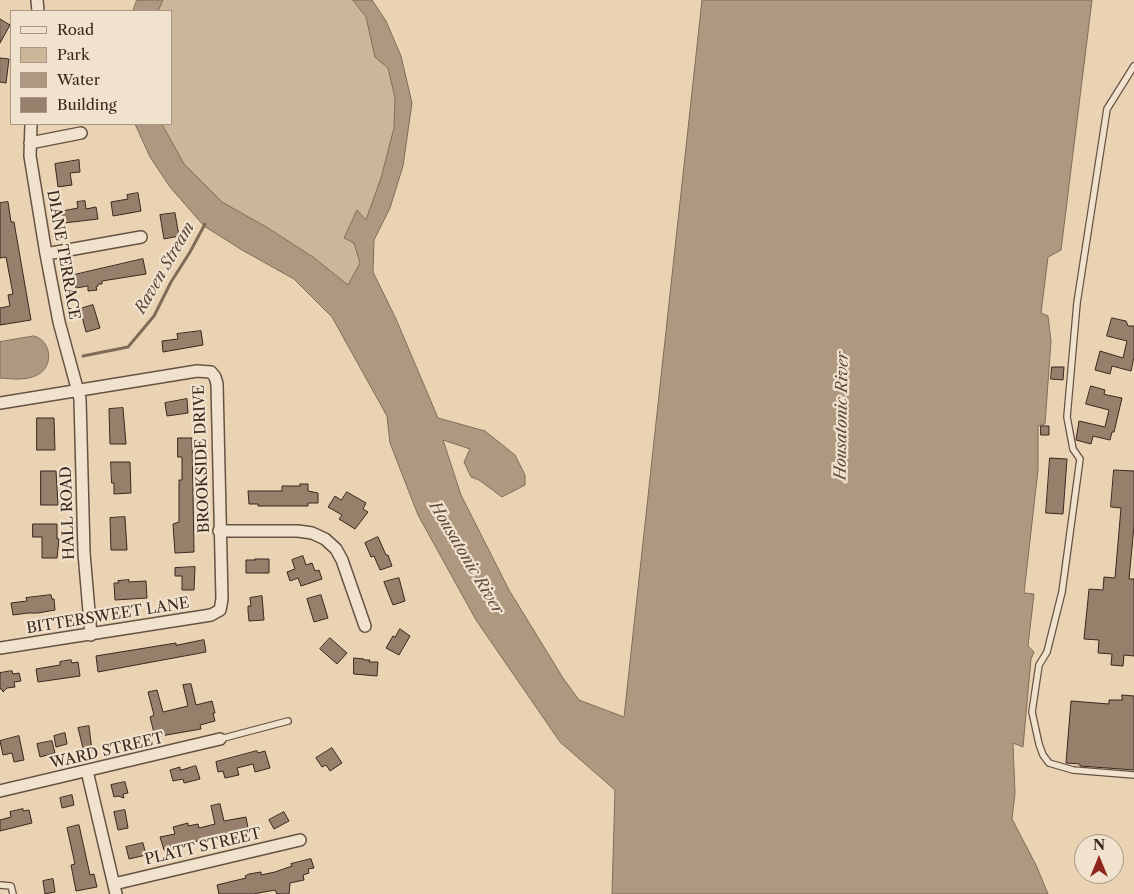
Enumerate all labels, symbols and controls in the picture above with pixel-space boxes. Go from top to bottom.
legend [10,10,172,125]
text: Road [57,20,94,39]
text: Park [57,45,90,64]
text: Water [57,70,100,89]
text: Building [57,95,117,114]
street label: DIANE TERRACE [43,189,83,321]
water label: Raven Stream [131,219,199,317]
water label: Housatonic River [831,352,853,480]
street label: BROOKSIDE DRIVE [190,385,214,533]
street label: HALL ROAD [57,466,79,560]
water label: Housatonic River [425,498,507,618]
street label: BITTERSWEET LANE [25,594,191,638]
street label: WARD STREET [48,729,166,773]
street label: PLATT STREET [143,825,263,869]
north arrow [1074,834,1124,884]
text: N [1093,836,1105,854]

